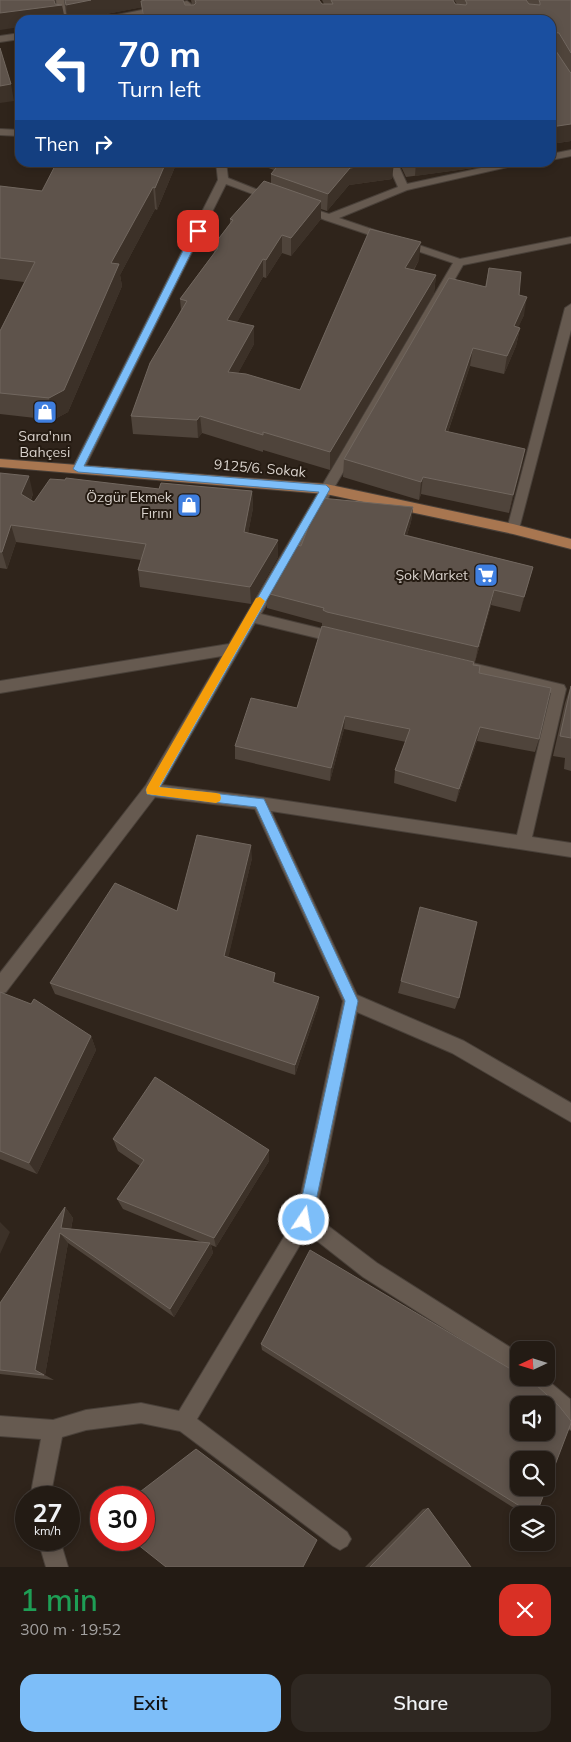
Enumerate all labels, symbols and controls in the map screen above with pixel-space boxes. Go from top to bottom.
text: 70 m [118,32,201,76]
icon: left [35,35,100,100]
text: Turn left [118,75,201,103]
icon: right [89,130,117,158]
text: Then [35,132,79,156]
pin [177,210,219,252]
icon: arrive [184,217,212,245]
shop icon: Sara'nın Bahçesi [32,399,58,425]
place label: Sara'nın Bahçesi [18,427,72,461]
street label: 9125/6. Sokak [213,455,308,481]
place label: Özgür Ekmek Fırını [86,488,173,522]
shop icon: Özgür Ekmek Fırını [176,492,202,518]
supermarket icon: Şok Market [473,562,499,588]
place label: Şok Market [395,566,468,584]
position arrow [277,1193,329,1245]
north arrow [510,1341,555,1386]
map controls [510,1341,555,1551]
button: sound [510,1396,555,1441]
button: search [510,1451,555,1496]
speed limit sign: 30 [90,1486,155,1551]
text: 27 [32,1497,63,1528]
button: layers [510,1506,555,1551]
text: km/h [34,1523,61,1538]
text: 1 min [20,1581,98,1619]
button: close [499,1584,551,1636]
text: 300 m · 19:52 [20,1619,121,1639]
button: Exit [20,1674,281,1732]
button: Share [291,1674,551,1732]

